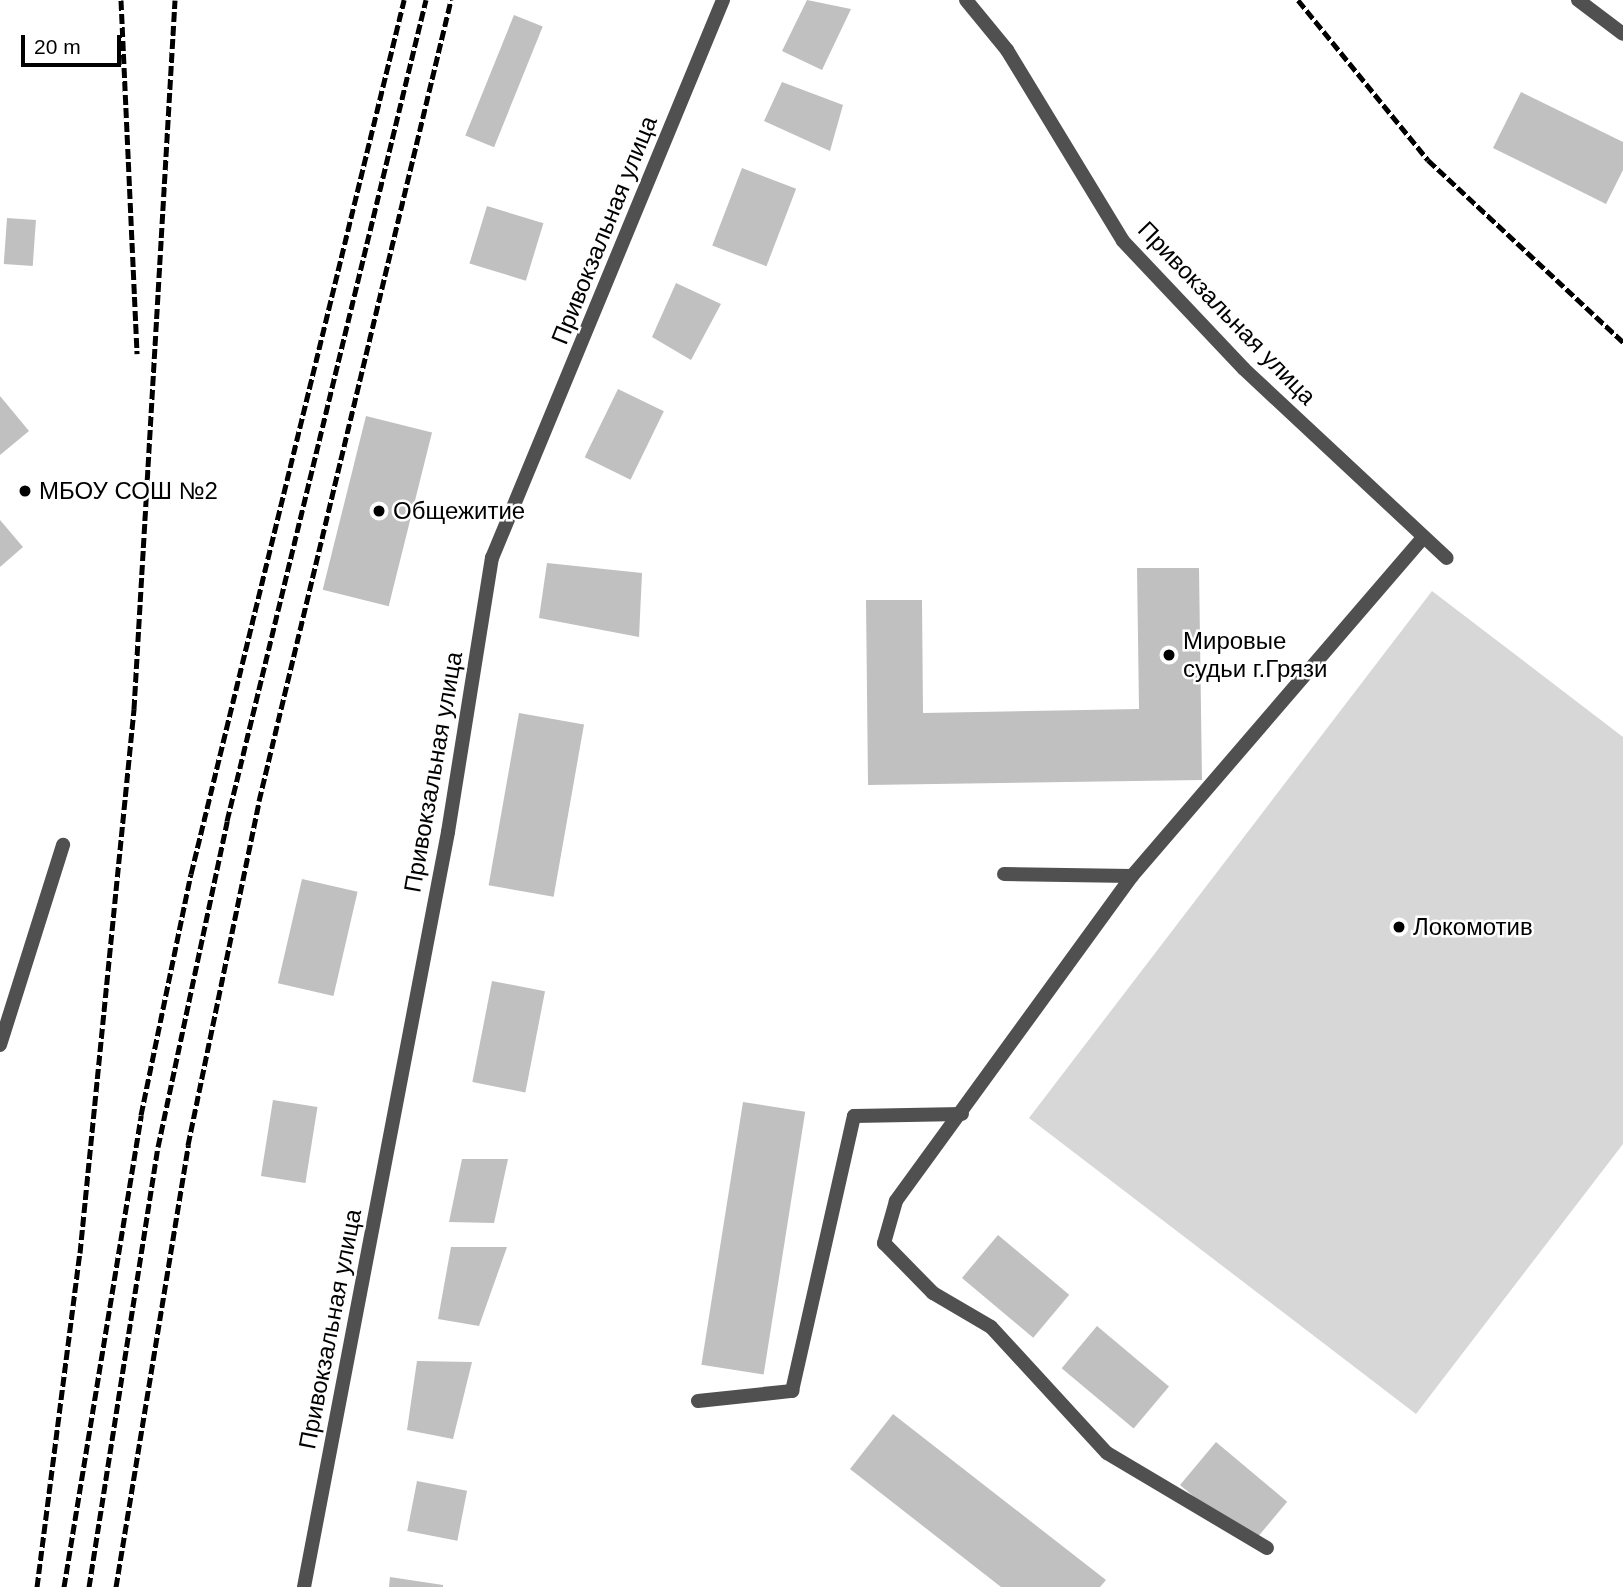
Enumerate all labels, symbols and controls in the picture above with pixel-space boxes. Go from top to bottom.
scale bar [24,21,124,65]
text: 20 m [34,35,81,58]
street label: Привокзальная улица [545,112,663,348]
street label: Привокзальная улица [1132,215,1322,411]
place label: МБОУ СОШ №2 [39,477,218,505]
marker: МБОУ СОШ №2 [17,483,33,499]
place label: Общежитие [393,497,525,525]
marker: Общежитие [371,503,387,519]
place label: Мировые судьи г.Грязи [1183,627,1327,683]
marker: Мировые судьи г.Грязи [1161,647,1177,663]
street label: Привокзальная улица [398,649,468,895]
place label: Локомотив [1413,913,1533,941]
marker: Локомотив [1391,919,1407,935]
street label: Привокзальная улица [293,1207,367,1451]

